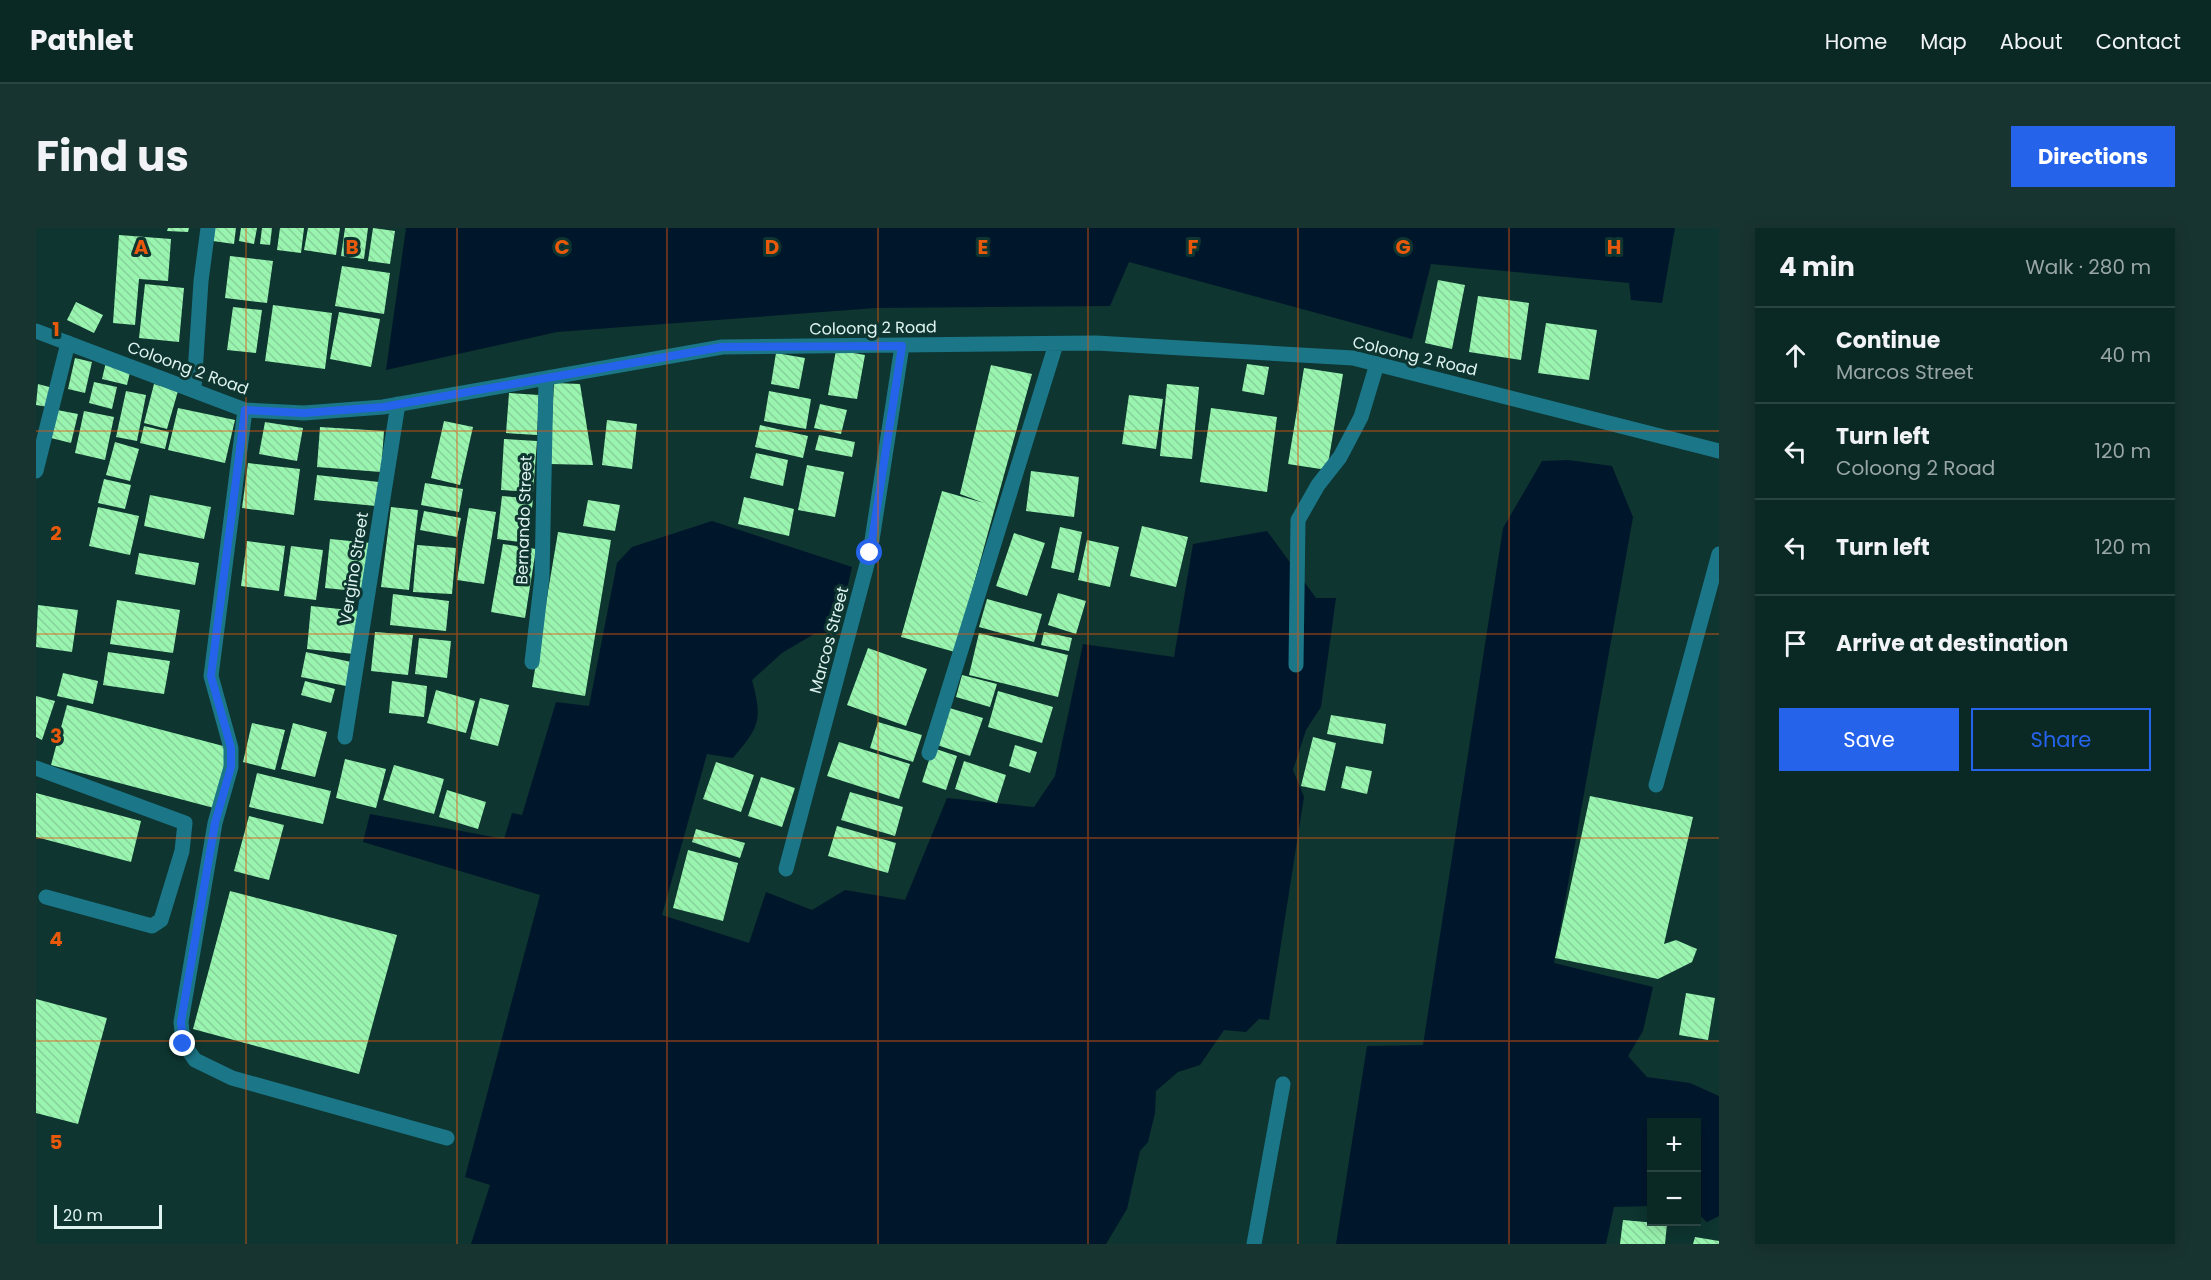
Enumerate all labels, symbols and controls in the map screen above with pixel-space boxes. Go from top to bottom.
text: Pathlet [30,21,134,60]
text: Home [1825,27,1887,56]
text: Map [1920,27,1967,56]
text: About [2000,27,2063,56]
text: Contact [2096,27,2181,56]
button: Directions [2011,126,2175,187]
text: Find us [36,127,189,186]
text: A [134,233,149,261]
text: B [345,233,359,261]
text: C [554,233,570,261]
text: D [765,233,779,261]
text: E [978,233,988,261]
text: F [1188,233,1199,261]
text: G [1395,233,1411,261]
text: H [1607,233,1621,261]
text: 4 min [1779,249,1855,285]
text: Walk · 280 m [2025,253,2151,281]
text: 1 [52,315,60,343]
street label: Coloong 2 Road [809,315,937,341]
text: Continue [1836,325,1940,356]
street label: Coloong 2 Road [1350,330,1480,382]
street label: Coloong 2 Road [124,335,252,401]
icon: ahead [1779,339,1812,372]
text: 40 m [2100,341,2151,369]
text: Marcos Street [1836,358,1973,386]
text: Turn left [1836,421,1930,452]
icon: left [1779,435,1812,468]
text: 120 m [2095,437,2151,465]
text: Coloong 2 Road [1836,454,1995,482]
street label: Bernando Street [510,455,538,585]
street label: Vergino Street [334,510,374,626]
text: 2 [50,519,62,547]
icon: left [1779,531,1812,564]
text: Turn left [1836,532,1930,563]
text: 120 m [2095,533,2151,561]
route start [856,539,882,565]
street label: Marcos Street [804,584,854,696]
icon: arrive [1779,627,1812,660]
text: Arrive at destination [1836,628,2068,659]
button: Save [1779,708,1959,771]
button: Share [1971,708,2151,771]
text: 3 [50,722,62,750]
text: 4 [49,925,63,953]
route end [169,1030,195,1056]
map controls [1647,1118,1701,1226]
button: + [1647,1118,1701,1172]
text: 5 [50,1128,63,1156]
button: − [1647,1172,1701,1226]
scale bar [54,1202,162,1230]
text: 20 m [63,1204,103,1227]

